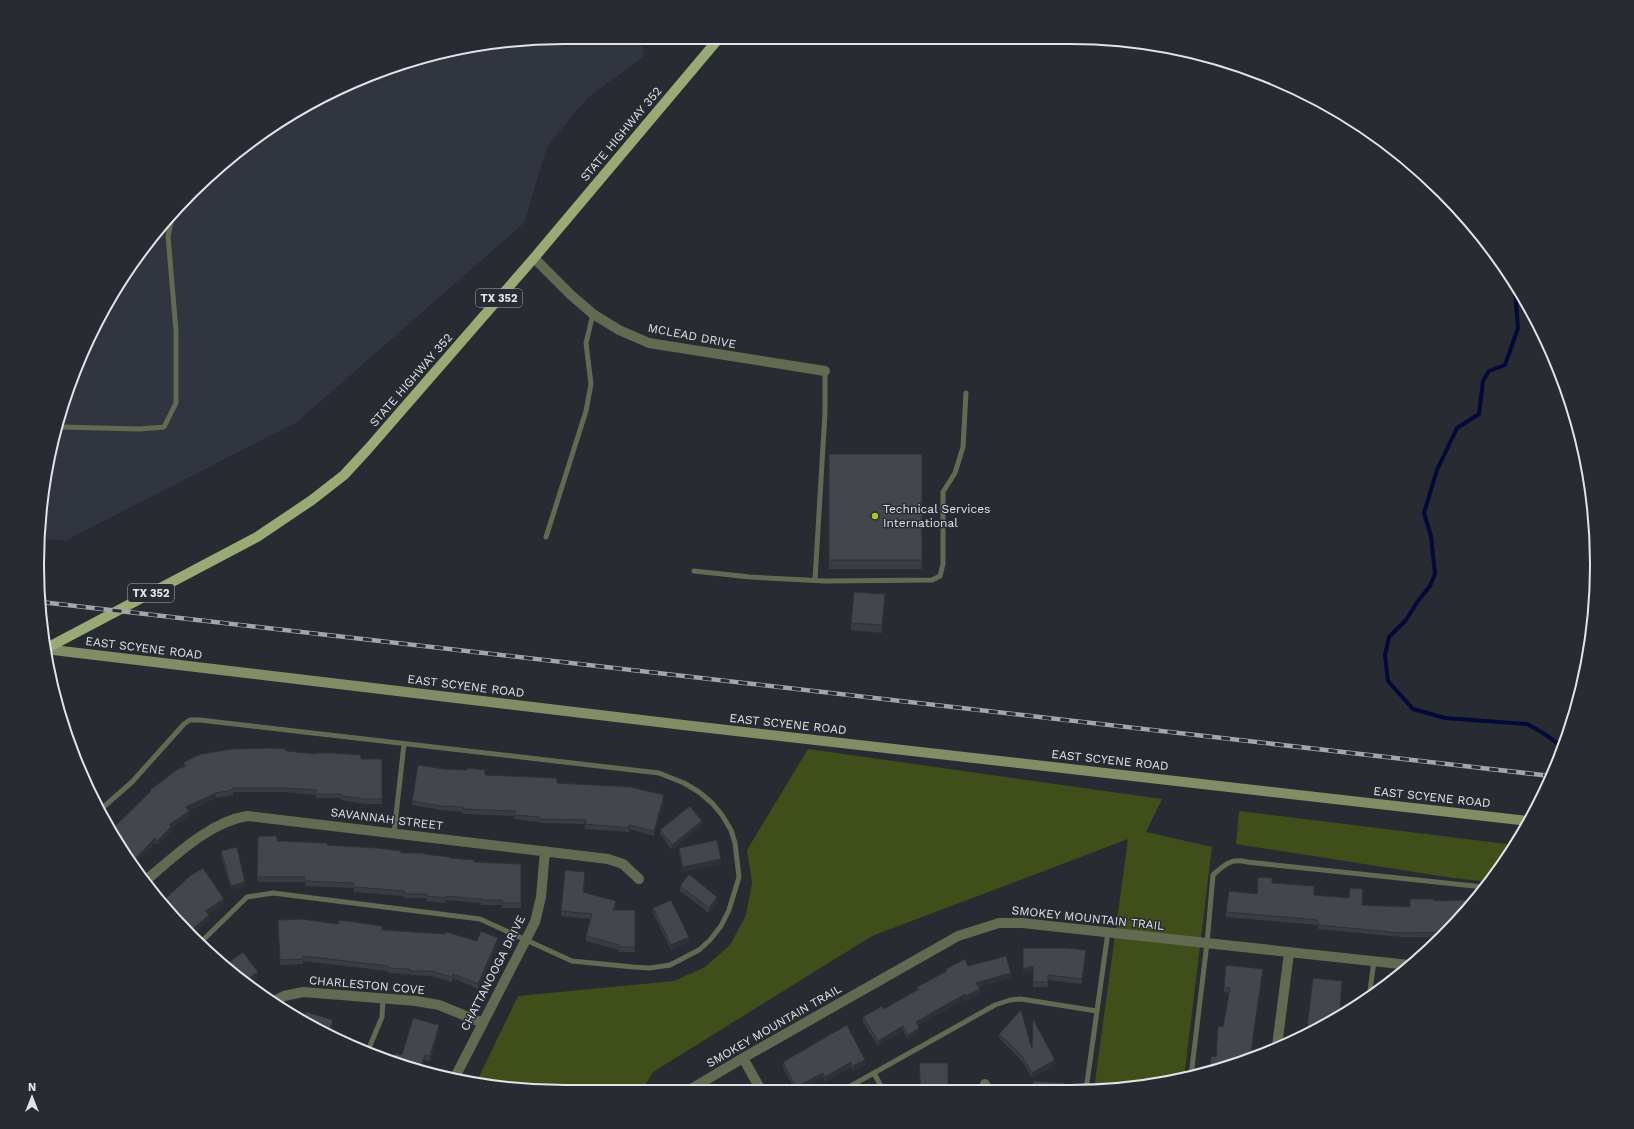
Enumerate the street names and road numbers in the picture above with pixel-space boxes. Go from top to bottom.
street label: STATE HIGHWAY 352 [577,84,665,184]
road number: TX 352 [476,289,522,307]
street label: MCLEAD DRIVE [647,321,738,351]
street label: STATE HIGHWAY 352 [367,331,455,429]
road number: TX 352 [128,584,174,602]
street label: EAST SCYENE ROAD [85,634,203,662]
street label: EAST SCYENE ROAD [407,672,525,700]
street label: EAST SCYENE ROAD [729,711,847,737]
street label: EAST SCYENE ROAD [1051,747,1169,773]
street label: EAST SCYENE ROAD [1373,784,1491,810]
street label: SAVANNAH STREET [330,805,444,833]
street label: SMOKEY MOUNTAIN TRAIL [1011,903,1165,933]
street label: CHATTANOOGA DRIVE [458,913,528,1033]
street label: CHARLESTON COVE [308,973,426,997]
street label: SMOKEY MOUNTAIN TRAIL [704,982,844,1070]

